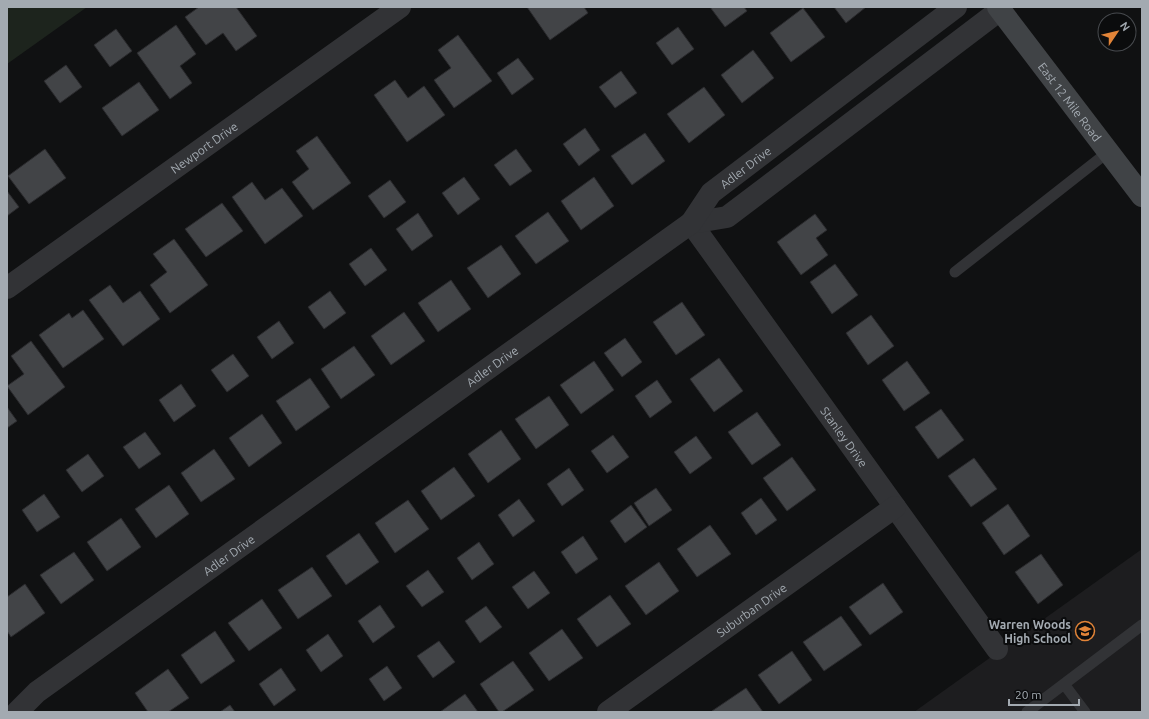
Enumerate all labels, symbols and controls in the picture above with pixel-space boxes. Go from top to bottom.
north arrow [1097,12,1137,52]
text: N [1118,19,1132,33]
street label: East 12 Mile Road [1036,60,1104,144]
street label: Newport Drive [168,119,240,176]
street label: Adler Drive [717,144,773,190]
street label: Adler Drive [464,343,520,389]
street label: Stanley Drive [819,404,870,469]
street label: Adler Drive [200,532,257,577]
street label: Suburban Drive [714,580,789,639]
place label: Warren Woods High School [989,618,1071,645]
school or university icon: Warren Woods High School [1074,620,1096,642]
scale bar [1009,681,1079,707]
text: 20 m [1015,688,1042,701]

